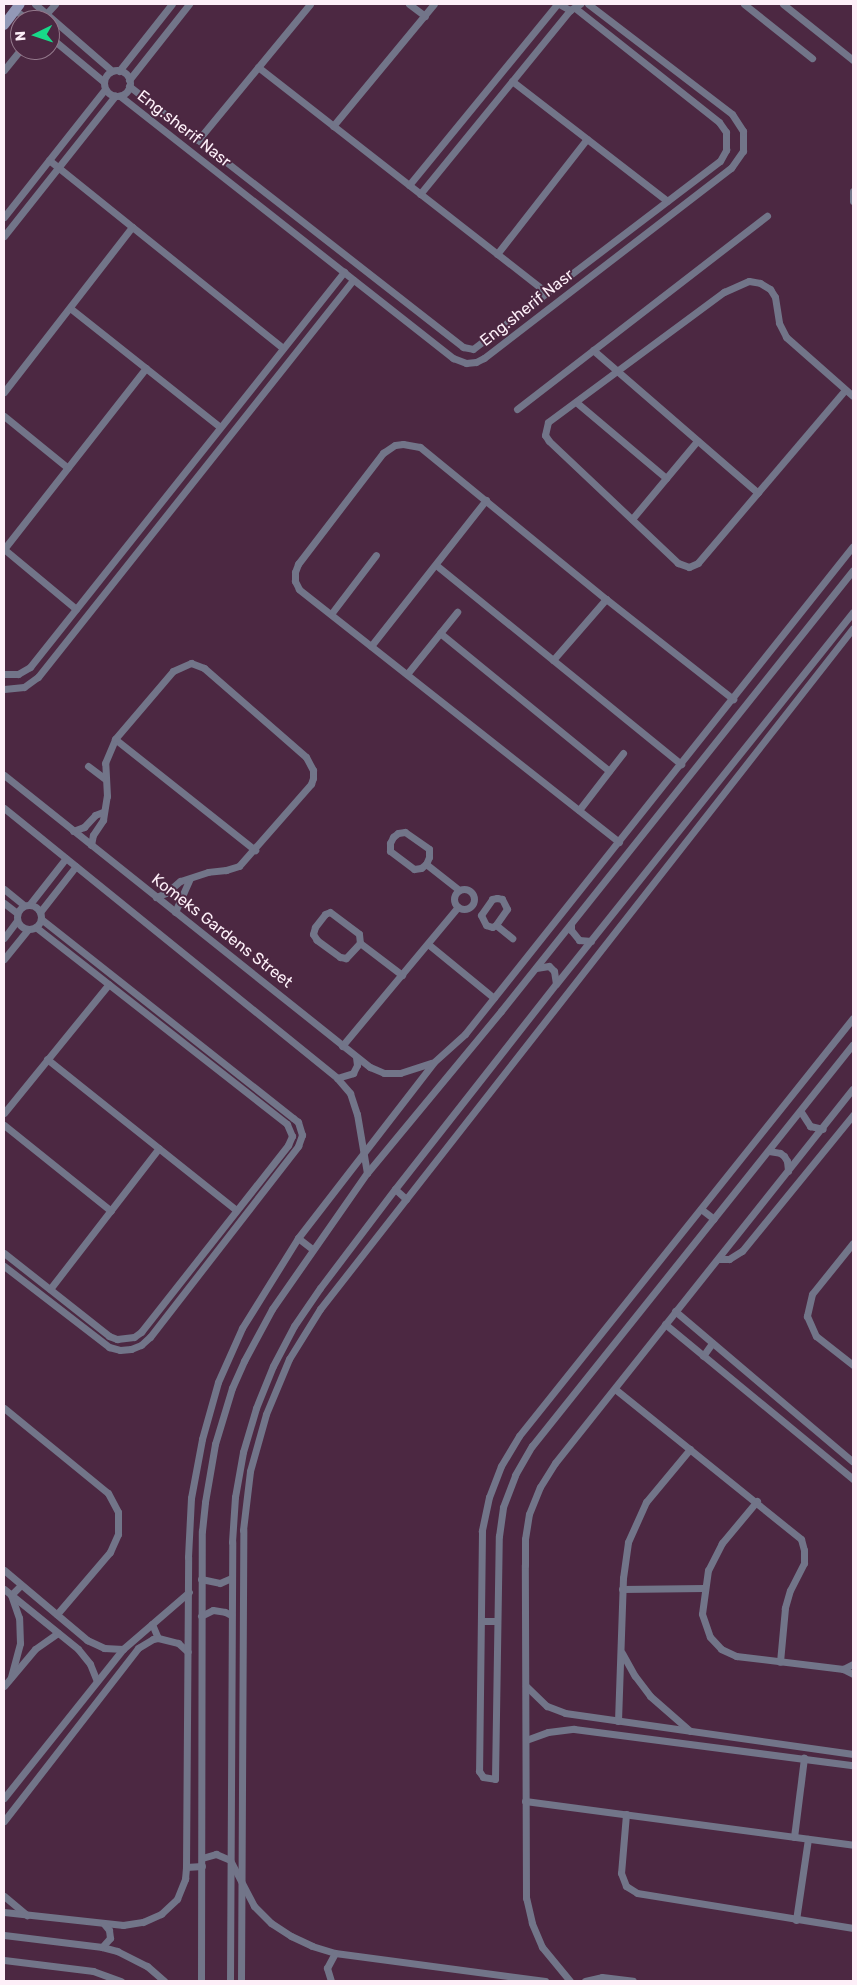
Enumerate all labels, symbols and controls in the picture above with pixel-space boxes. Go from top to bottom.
north arrow [10,10,60,60]
text: N [12,30,29,42]
street label: Eng.sherif Nasr [133,86,235,172]
street label: Eng.sherif Nasr [476,265,578,351]
street label: Komeks Gardens Street [148,870,296,992]

